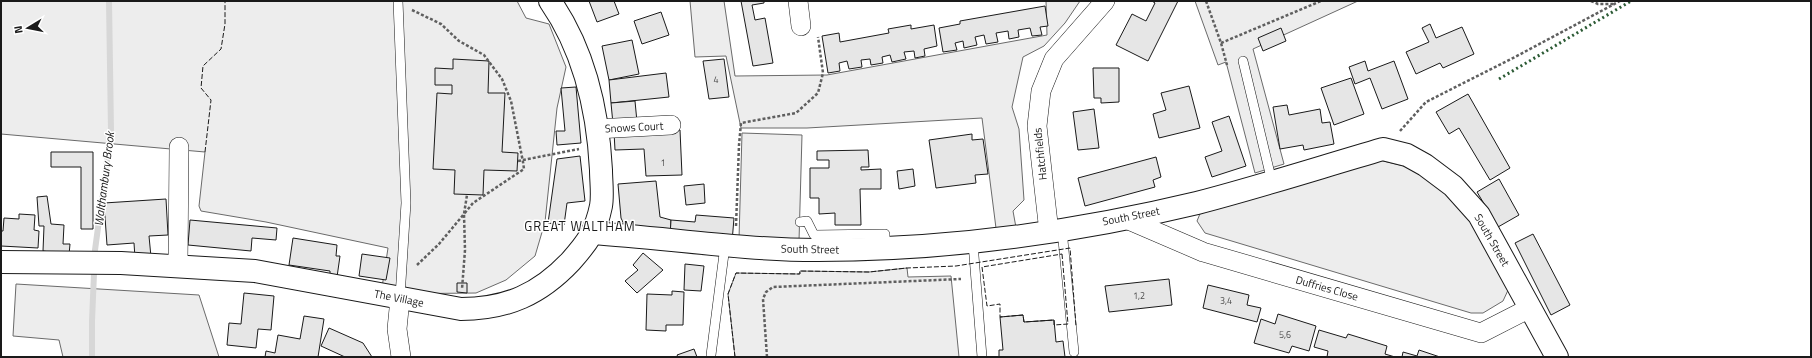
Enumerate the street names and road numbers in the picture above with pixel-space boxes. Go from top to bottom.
street label: Snows Court [604,117,664,137]
street label: Hatchfields [1029,127,1051,181]
street label: South Street [1101,203,1161,229]
street label: South Street [1471,211,1514,269]
street label: South Street [781,240,839,258]
street label: Duffries Close [1294,271,1361,305]
street label: The Village [373,285,426,311]

